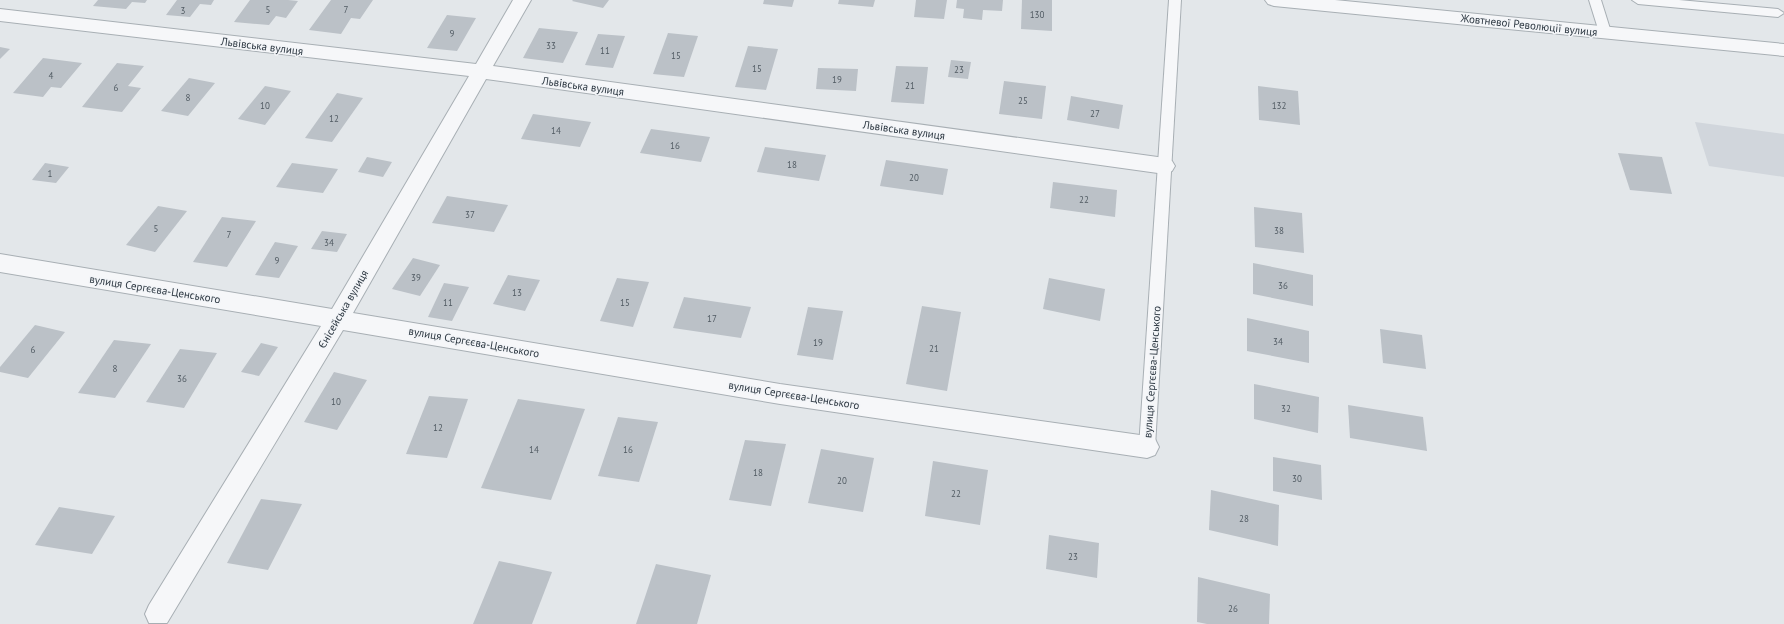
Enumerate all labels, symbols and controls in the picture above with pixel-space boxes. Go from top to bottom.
house number: 5 [266,4,271,15]
house number: 7 [344,4,349,15]
house number: 3 [181,5,186,16]
house number: 130 [1030,9,1044,20]
street label: Жовтневої Революції вулиця [1459,11,1598,39]
house number: 9 [450,28,455,39]
street label: Львівська вулиця [219,34,304,58]
house number: 33 [546,40,556,51]
house number: 11 [600,45,610,56]
house number: 15 [671,50,681,61]
house number: 15 [752,63,762,74]
house number: 23 [954,64,964,75]
house number: 4 [49,70,54,81]
street label: Львівська вулиця [540,73,625,99]
house number: 19 [832,74,842,85]
house number: 21 [905,80,915,91]
house number: 6 [114,82,119,93]
house number: 8 [186,92,191,103]
house number: 25 [1018,95,1028,106]
house number: 10 [260,100,270,111]
house number: 132 [1272,100,1286,111]
house number: 27 [1090,108,1100,119]
house number: 12 [329,113,339,124]
street label: Львівська вулиця [861,117,946,143]
house number: 14 [551,125,561,136]
house number: 16 [670,140,680,151]
house number: 18 [787,159,797,170]
house number: 1 [48,168,53,179]
house number: 20 [909,172,919,183]
house number: 22 [1079,194,1089,205]
house number: 37 [465,209,475,220]
house number: 5 [154,223,159,234]
house number: 38 [1274,225,1284,236]
house number: 7 [227,229,232,240]
house number: 34 [324,237,334,248]
house number: 9 [275,255,280,266]
street label: Єнісейська вулиця [315,267,371,351]
street label: вулиця Сергєєва-Ценського [88,272,222,306]
house number: 39 [411,272,421,283]
house number: 36 [1278,280,1288,291]
house number: 13 [512,287,522,298]
house number: 11 [443,297,453,308]
house number: 15 [620,297,630,308]
street label: вулиця Сергєєва-Ценського [1140,305,1164,439]
house number: 17 [707,313,717,324]
street label: вулиця Сергєєва-Ценського [408,324,541,360]
house number: 34 [1273,336,1283,347]
house number: 19 [813,337,823,348]
house number: 21 [929,343,939,354]
house number: 6 [31,344,36,355]
house number: 8 [113,363,118,374]
house number: 36 [177,373,187,384]
street label: вулиця Сергєєва-Ценського [727,378,861,412]
house number: 10 [331,396,341,407]
house number: 32 [1281,403,1291,414]
house number: 12 [433,422,443,433]
house number: 14 [529,444,539,455]
house number: 16 [623,444,633,455]
house number: 18 [753,467,763,478]
house number: 30 [1292,473,1302,484]
house number: 20 [837,475,847,486]
house number: 22 [951,488,961,499]
house number: 28 [1239,513,1249,524]
house number: 23 [1068,551,1078,562]
house number: 26 [1228,603,1238,614]

